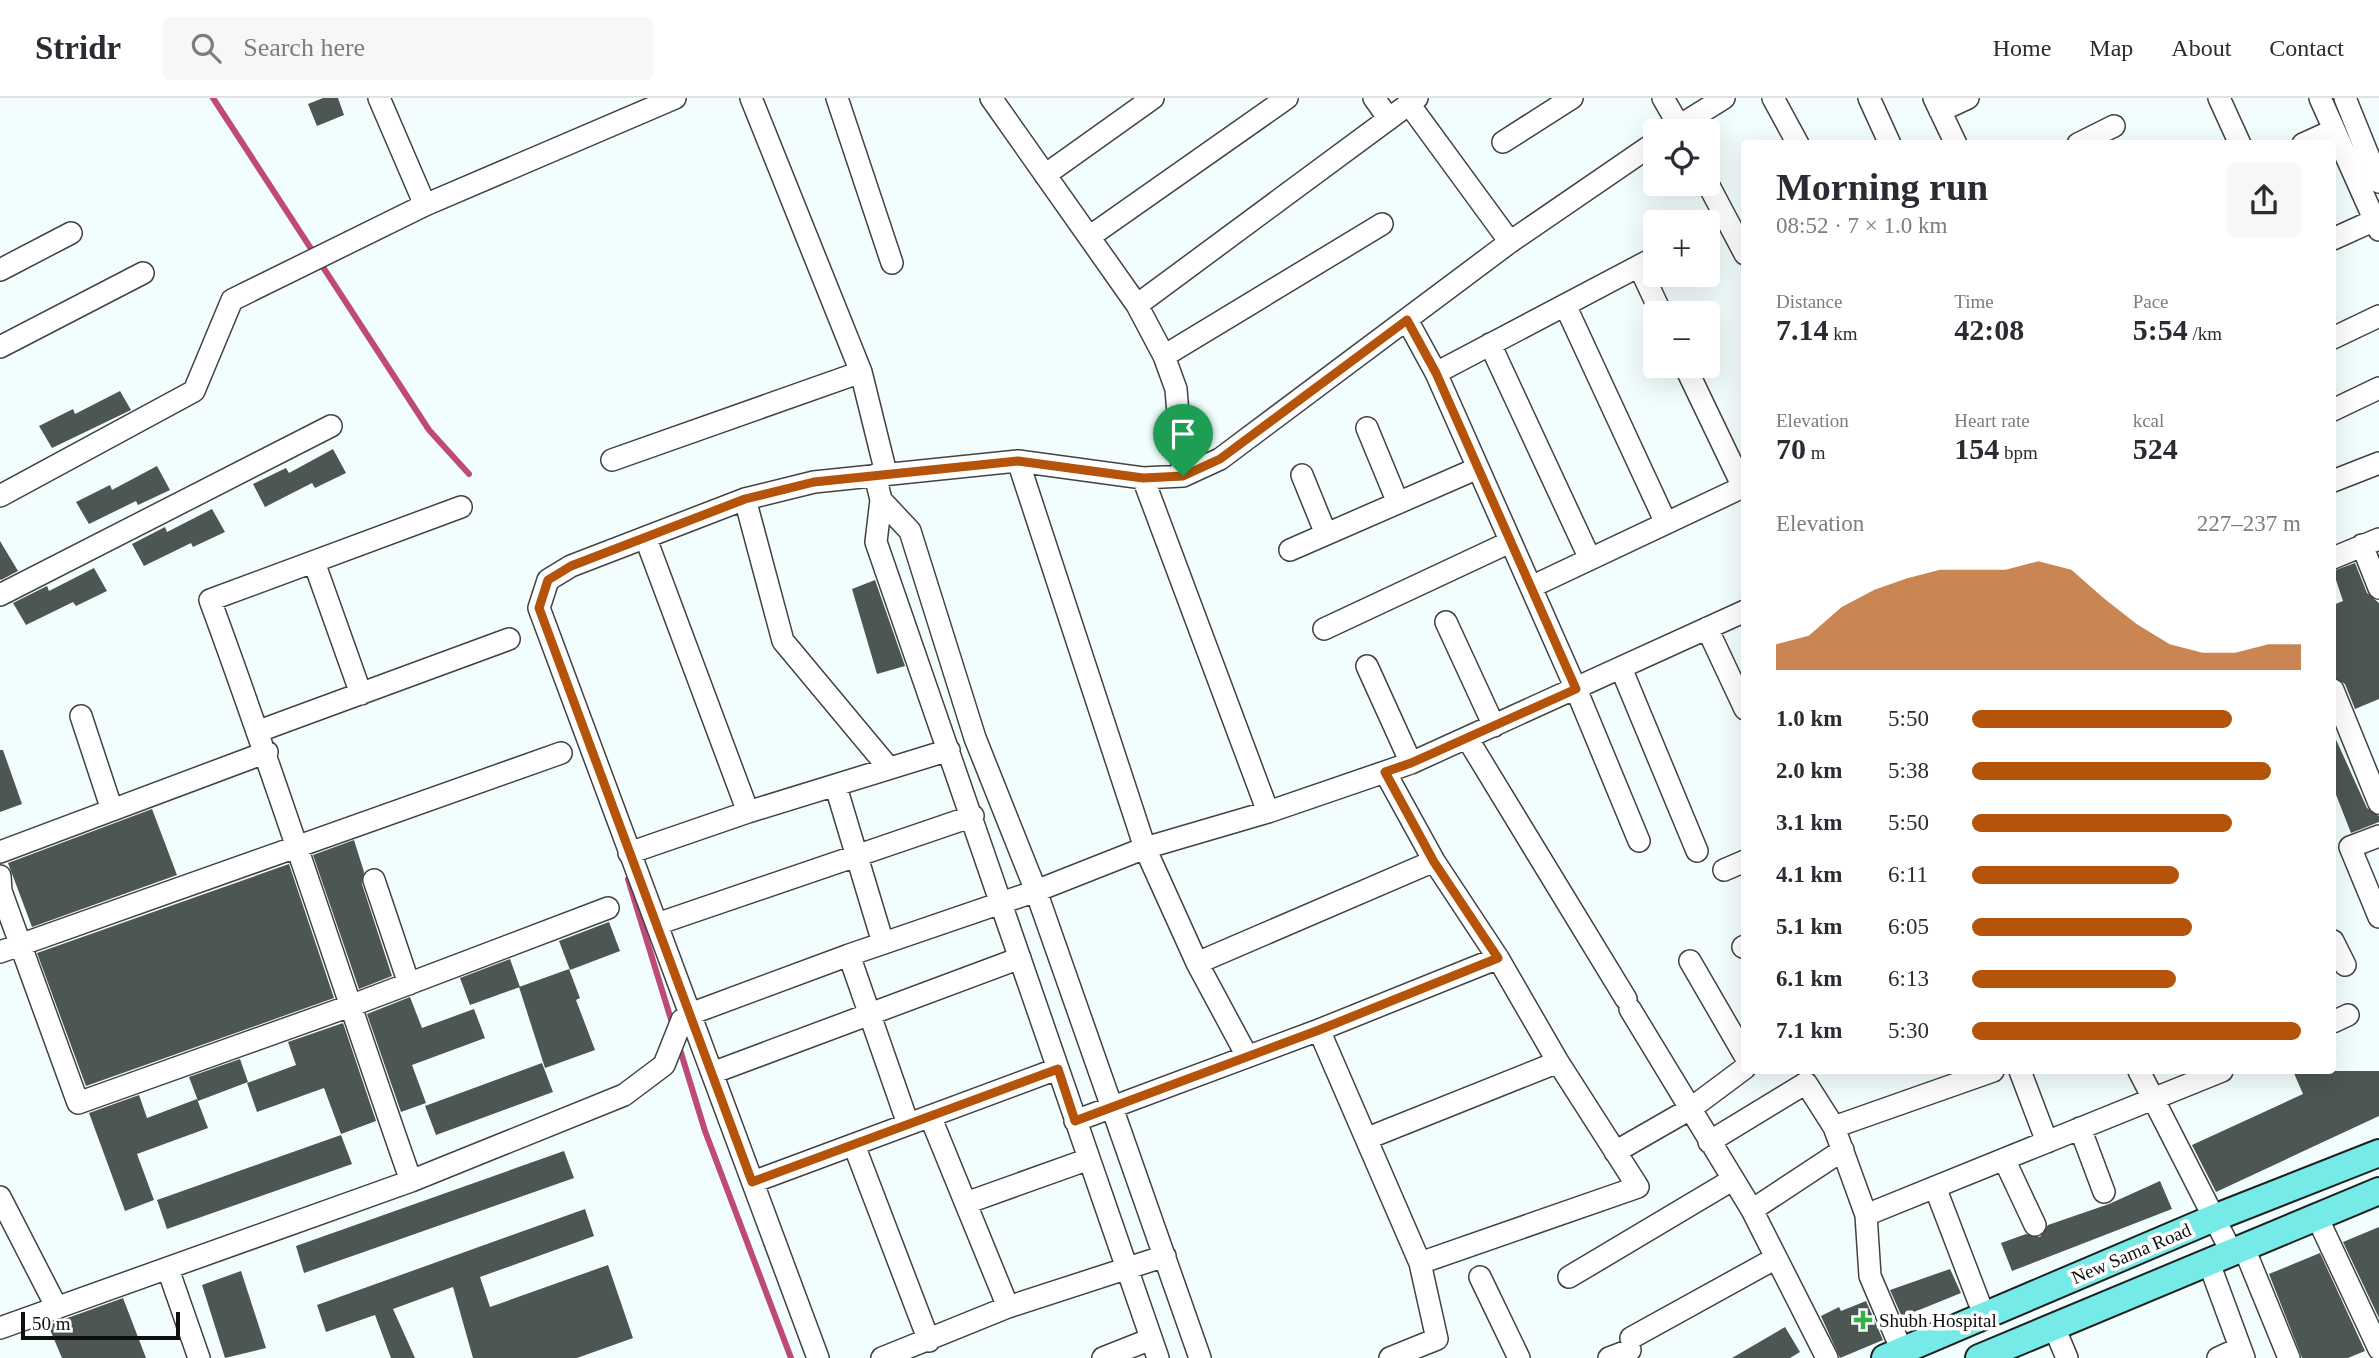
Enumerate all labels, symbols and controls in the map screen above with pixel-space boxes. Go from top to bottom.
search box [163,17,653,80]
icon: search [187,29,225,67]
text: Stridr [35,30,121,66]
text: Search here [243,33,365,62]
text: Home [1993,35,2051,61]
text: Map [2089,35,2133,61]
text: About [2171,35,2231,61]
text: Contact [2269,35,2344,61]
map controls [1643,119,1720,378]
button: locate [1643,119,1720,196]
button: share [2227,163,2301,237]
text: Morning run [1776,166,1988,208]
button: + [1643,210,1720,287]
text: 08:52 · 7 × 1.0 km [1776,213,1947,238]
text: Distance [1776,291,1842,312]
text: Time [1954,291,1994,312]
text: Pace [2133,291,2169,312]
button: − [1643,301,1720,378]
text: 7.14 [1776,313,1829,346]
text: 42:08 [1954,313,2024,346]
text: 5:54 [2133,313,2188,346]
text: km [1829,323,1858,344]
text: /km [2188,323,2222,344]
pin [1153,404,1213,476]
text: Elevation [1776,410,1849,431]
text: Heart rate [1954,410,2030,431]
text: kcal [2133,410,2164,431]
icon: arrive [1164,415,1202,453]
text: 70 [1776,432,1806,465]
text: 154 [1954,432,1999,465]
text: 524 [2133,432,2178,465]
text: m [1806,442,1826,463]
text: bpm [1999,442,2038,463]
text: Elevation [1776,511,1864,536]
text: 227–237 m [2197,511,2301,536]
text: 1.0 km [1776,706,1842,731]
text: 5:50 [1888,706,1929,731]
text: 2.0 km [1776,758,1842,783]
text: 5:38 [1888,758,1929,783]
text: 3.1 km [1776,810,1842,835]
text: 5:50 [1888,810,1929,835]
text: 4.1 km [1776,862,1842,887]
text: 6:11 [1888,862,1928,887]
text: 5.1 km [1776,914,1842,939]
text: 6:05 [1888,914,1929,939]
text: 6.1 km [1776,966,1842,991]
text: 6:13 [1888,966,1929,991]
text: 7.1 km [1776,1018,1842,1043]
text: 5:30 [1888,1018,1929,1043]
street label: New Sama Road [2068,1219,2195,1288]
scale bar [21,1309,180,1341]
marker: Shubh Hospital [1853,1310,1873,1330]
place label: Shubh Hospital [1879,1310,1997,1331]
text: 50 m [32,1313,71,1334]

